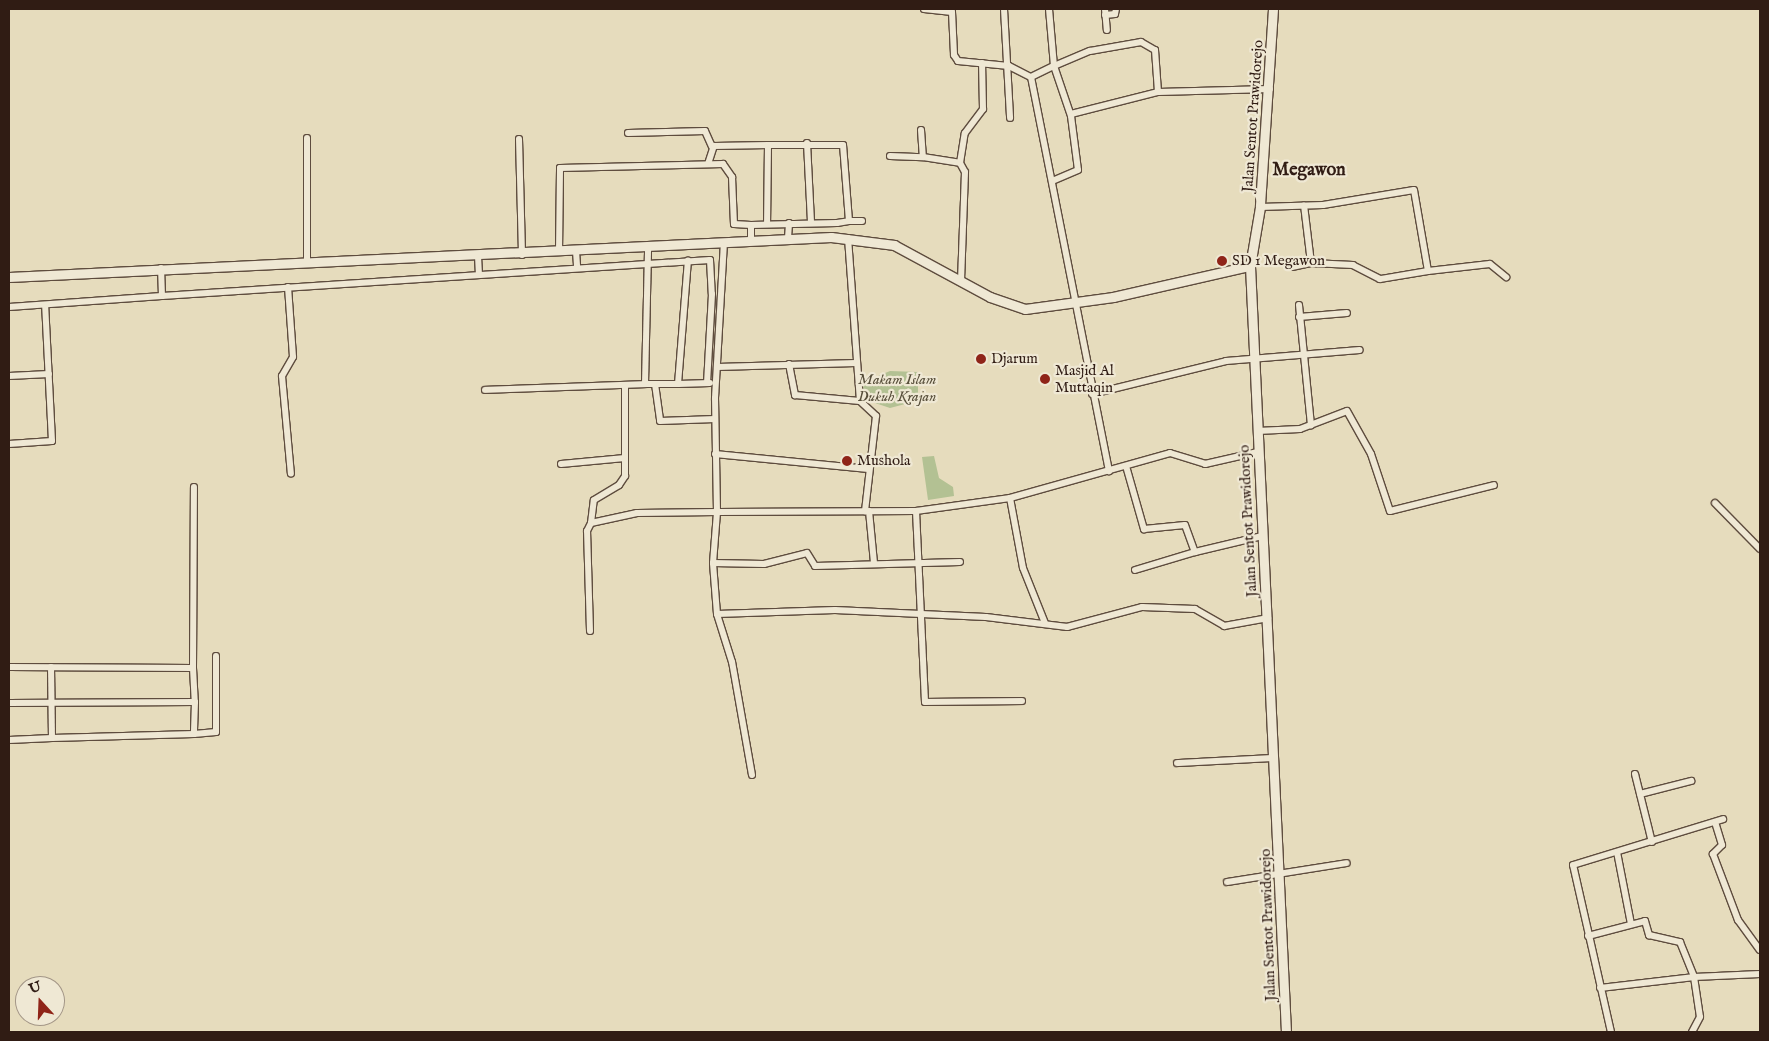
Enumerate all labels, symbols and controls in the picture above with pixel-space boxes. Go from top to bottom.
street label: Jalan Sentot Prawidorejo [1239,39,1267,193]
district label: Megawon [1272,160,1346,182]
place label: SD 1 Megawon [1232,252,1325,270]
marker: SD 1 Megawon [1216,255,1228,267]
place label: Djarum [991,350,1038,368]
marker: Djarum [975,353,987,365]
place label: Masjid Al Muttaqin [1055,361,1114,396]
park label: Makam Islam Dukuh Krajan [858,370,936,405]
marker: Masjid Al Muttaqin [1039,373,1051,385]
street label: Jalan Sentot Prawidorejo [1235,444,1261,598]
place label: Mushola [857,452,911,470]
marker: Mushola [841,455,853,467]
street label: Jalan Sentot Prawidorejo [1256,848,1280,1002]
north arrow [15,976,65,1026]
text: U [27,977,44,998]

